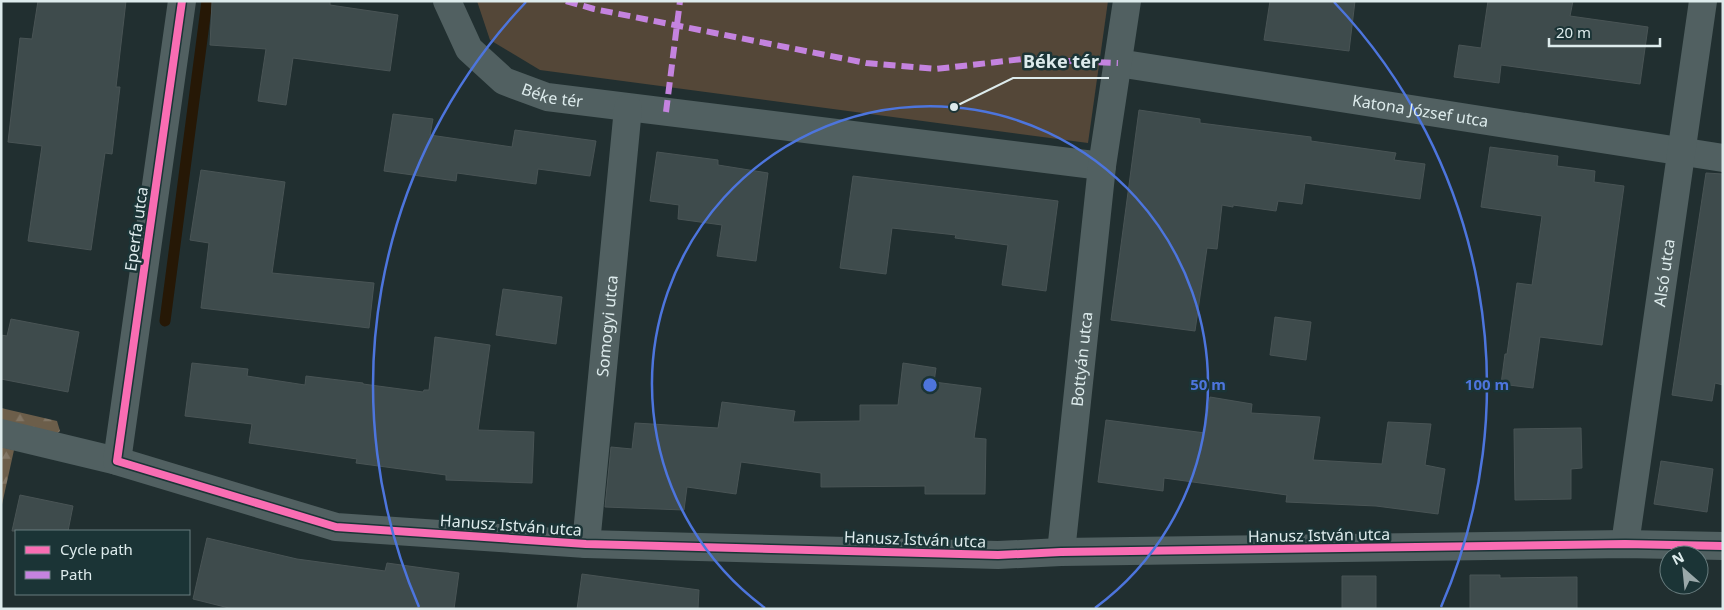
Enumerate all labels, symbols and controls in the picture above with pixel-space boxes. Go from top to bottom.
scale bar [1549,15,1660,47]
text: 20 m [1556,22,1591,42]
callout: Béke tér [1013,45,1109,78]
text: Béke tér [1023,49,1099,73]
street label: Béke tér [518,77,585,112]
street label: Katona József utca [1351,89,1490,132]
street label: Eperfa utca [119,185,153,273]
street label: Alsó utca [1648,237,1680,308]
street label: Somogyi utca [591,274,623,378]
street label: Bottyán utca [1066,311,1097,408]
text: 50 m [1190,374,1226,394]
text: 100 m [1465,374,1509,394]
centre of rings [921,376,939,394]
street label: Hanusz István utca [439,509,583,541]
street label: Hanusz István utca [1248,523,1390,547]
street label: Hanusz István utca [844,526,986,552]
legend [15,530,190,595]
text: Cycle path [60,539,133,559]
north arrow [1659,545,1709,595]
text: N [1668,547,1687,569]
text: Path [60,564,92,584]

